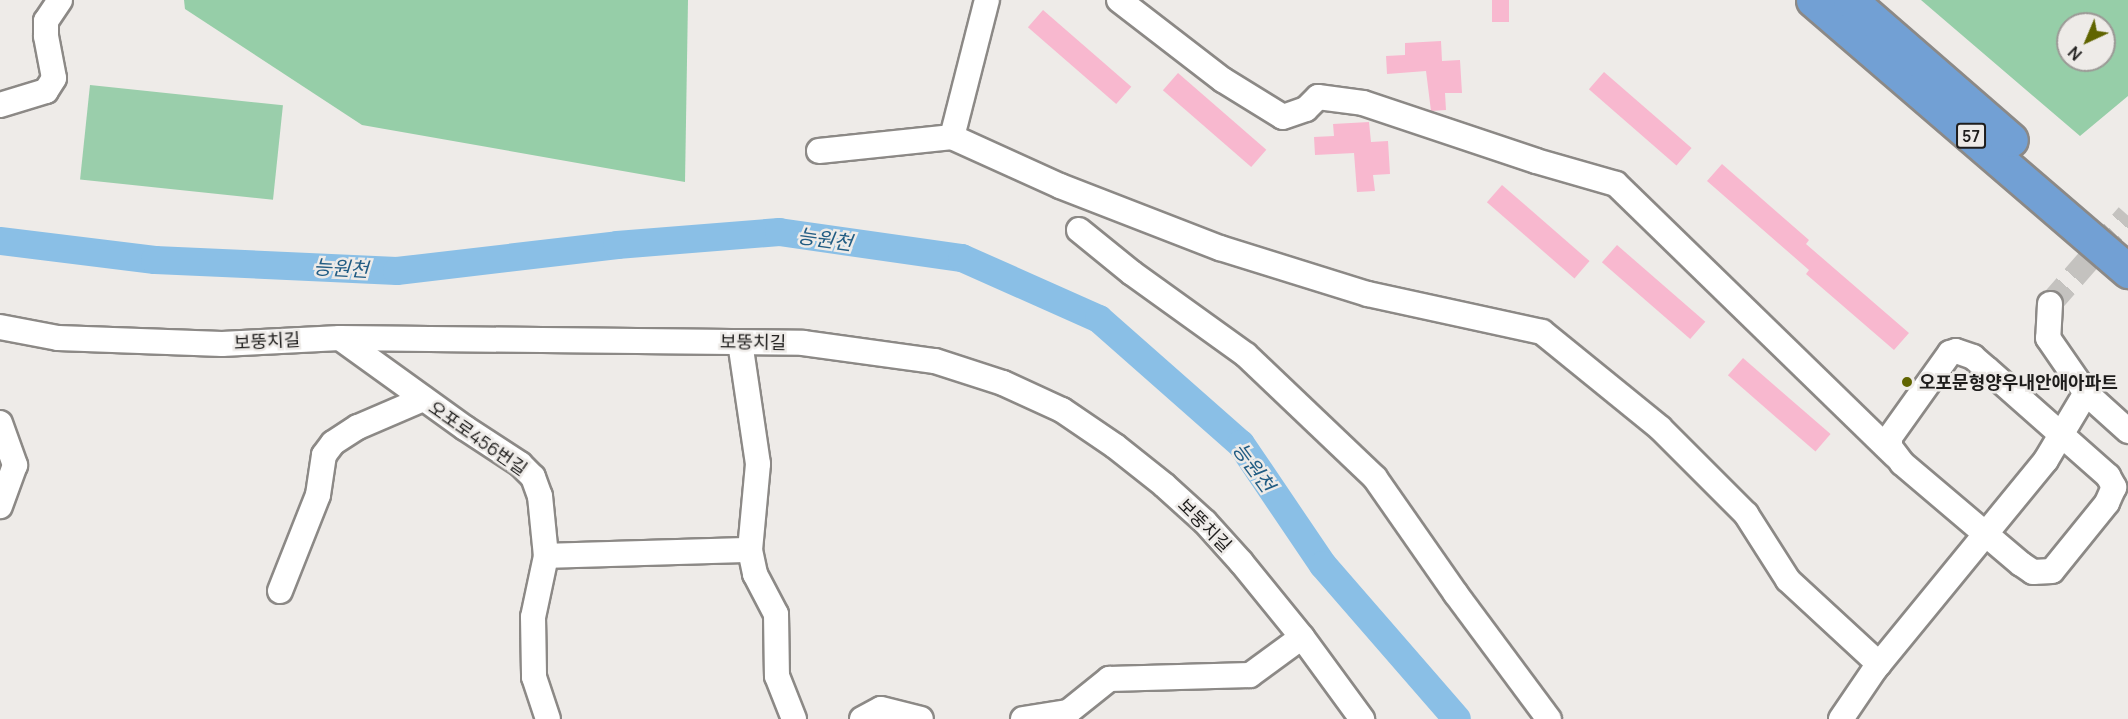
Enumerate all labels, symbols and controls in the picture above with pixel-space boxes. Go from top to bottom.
north arrow [2056,12,2116,72]
text: N [2063,42,2087,65]
road number: 57 [1956,123,1986,149]
water label: 능원천 [796,223,854,255]
water label: 능원천 [313,255,369,281]
street label: 보뚱치길 [233,328,301,354]
street label: 보뚱치길 [720,331,786,353]
place label: 오포문형양우내안애아파트 [1919,371,2118,393]
marker: 오포문형양우내안애아파트 [1900,375,1914,389]
street label: 오포로456번길 [425,396,531,480]
water label: 능원천 [1228,438,1280,496]
street label: 보뚱치길 [1174,494,1236,556]

